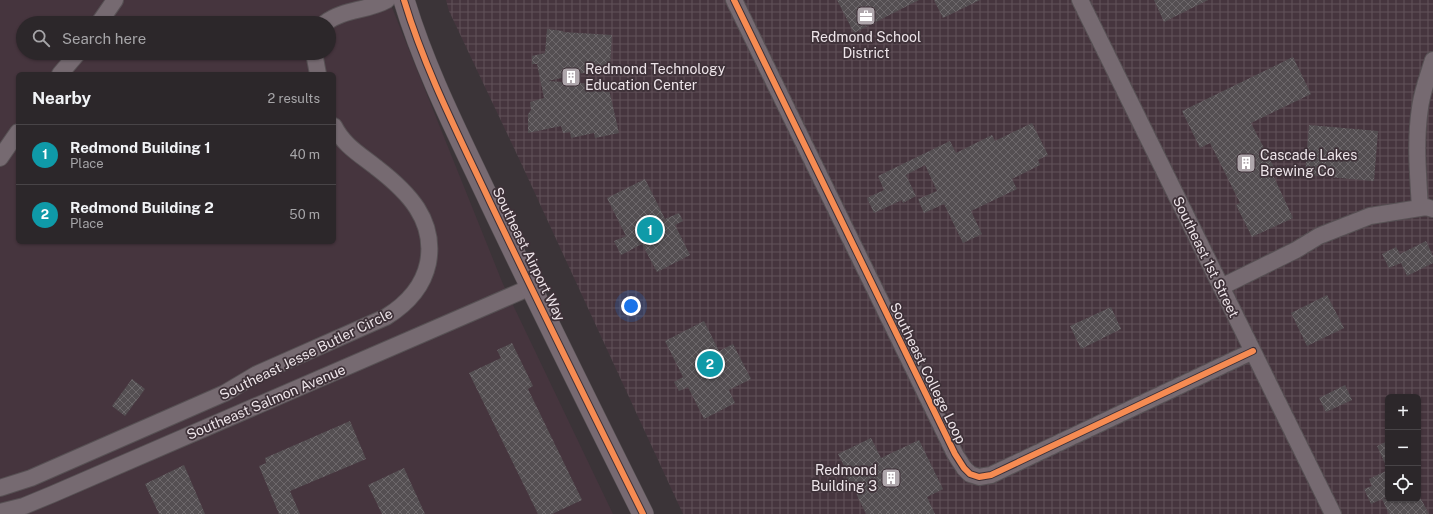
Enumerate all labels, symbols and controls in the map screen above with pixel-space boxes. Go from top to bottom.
office icon: Redmond School District [855,5,877,27]
search box [16,16,336,60]
icon: search [30,27,52,49]
place label: Redmond School District [811,29,921,61]
text: Search here [62,30,146,47]
place label: Redmond Technology Education Center [585,61,726,93]
building icon: Redmond Technology Education Center [560,66,582,88]
text: Nearby [32,88,91,108]
text: 2 results [268,91,320,106]
text: Redmond Building 1 [70,139,211,156]
text: 1 [42,147,48,162]
text: 40 m [289,147,320,162]
place label: Cascade Lakes Brewing Co [1260,147,1357,179]
building icon: Cascade Lakes Brewing Co [1235,152,1257,174]
text: Place [70,156,104,171]
street label: Southeast Airport Way [490,184,569,324]
street label: Southeast 1st Street [1170,194,1242,320]
text: Redmond Building 2 [70,199,214,216]
text: 2 [41,207,49,222]
text: 50 m [289,207,320,222]
pin: 1 [637,215,663,245]
text: Place [70,216,104,231]
your location [621,296,641,316]
street label: Southeast College Loop [887,300,969,446]
street label: Southeast Jesse Butler Circle [217,305,395,403]
pin: 2 [697,349,723,379]
street label: Southeast Salmon Avenue [184,361,348,443]
map controls [1385,394,1421,502]
button: + [1385,394,1421,430]
button: − [1385,430,1421,466]
place label: Redmond Building 3 [811,462,877,494]
button: locate [1385,466,1421,502]
building icon: Redmond Building 3 [880,467,902,489]

